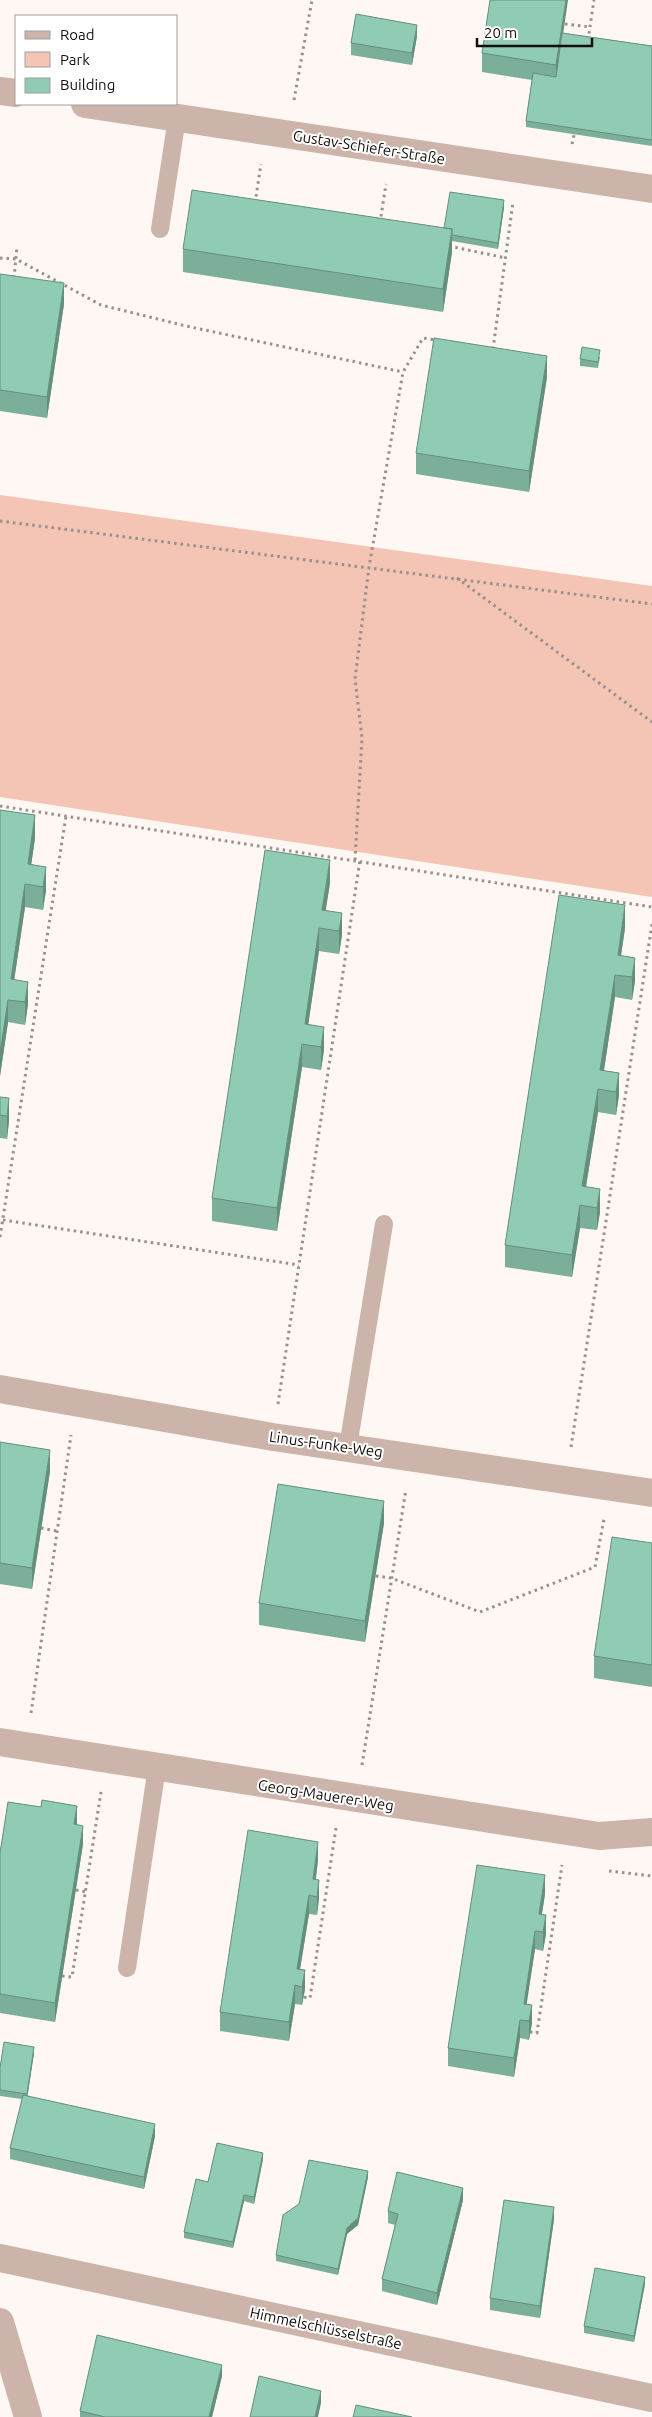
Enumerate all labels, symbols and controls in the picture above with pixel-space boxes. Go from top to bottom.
legend [15,15,178,105]
scale bar [477,15,592,47]
text: 20 m [484,24,517,41]
text: Road [60,26,95,43]
text: Park [60,51,90,68]
text: Building [60,76,115,93]
street label: Gustav-Schiefer-Straße [292,127,446,167]
street label: Linus-Funke-Weg [268,1428,384,1460]
street label: Georg-Mauerer-Weg [257,1776,395,1814]
street label: Himmelschlüsselstraße [248,2304,404,2352]

